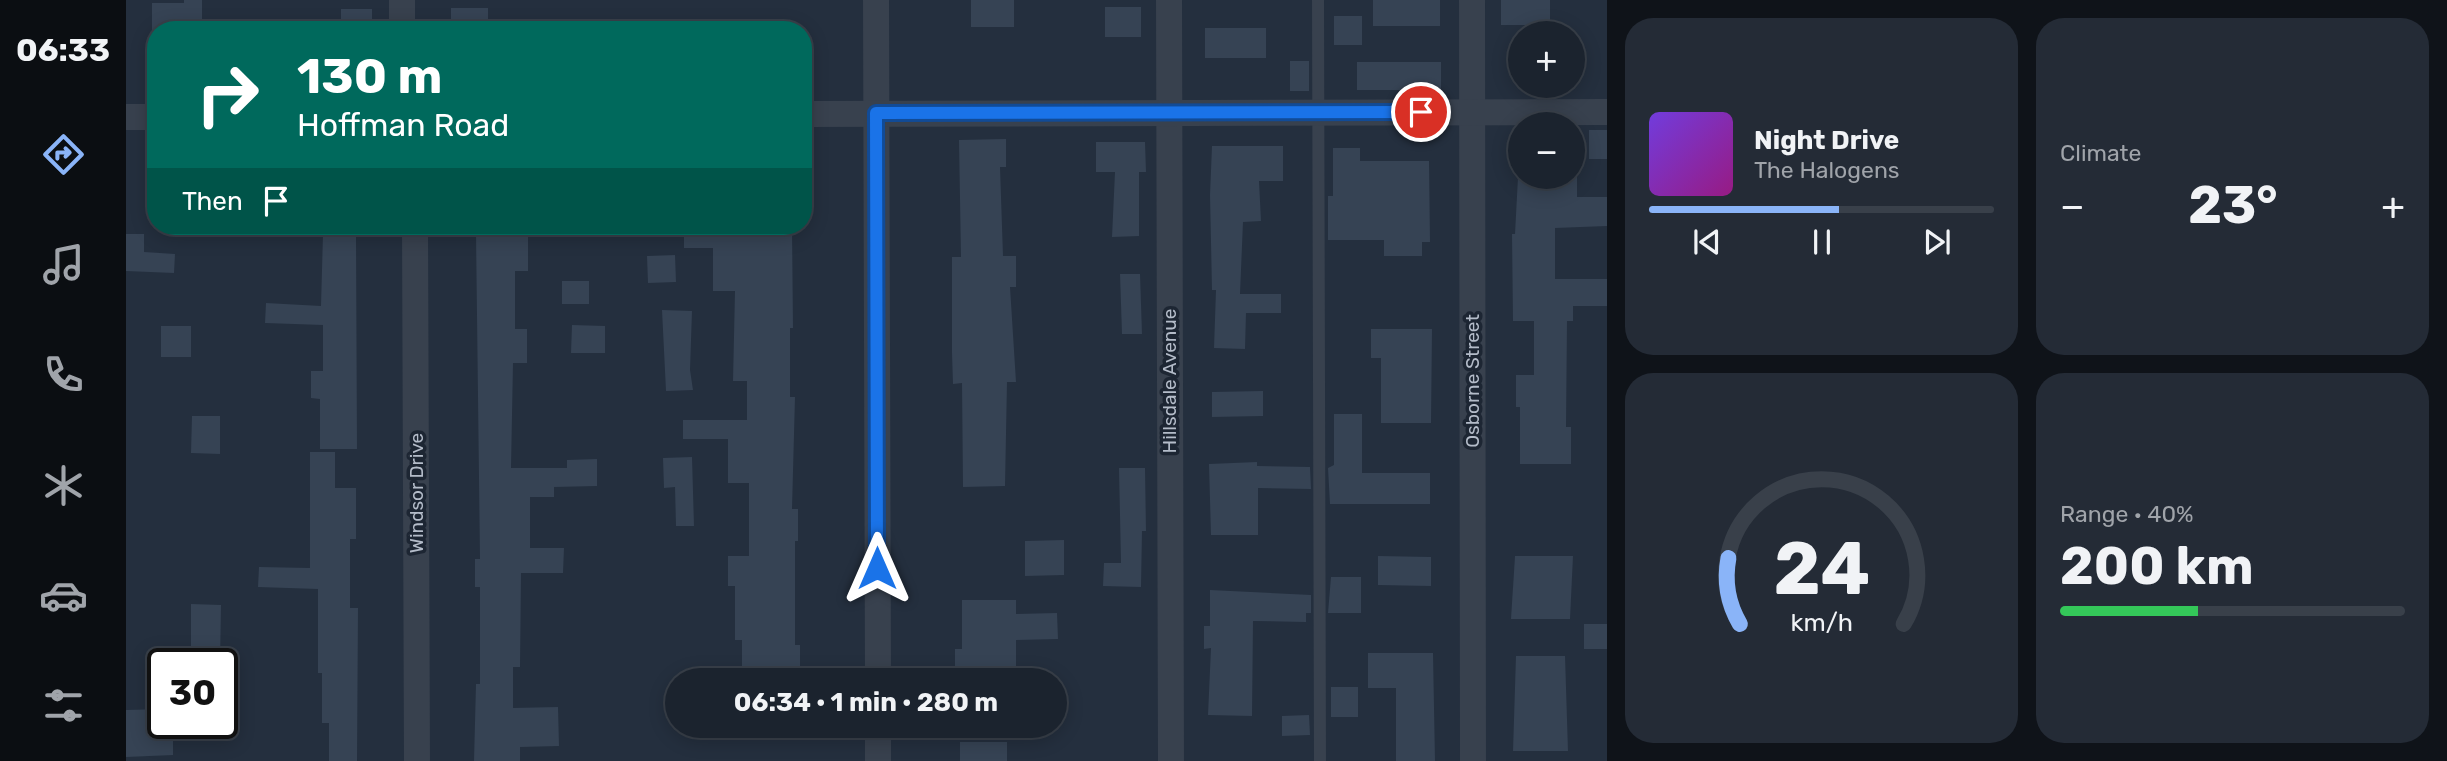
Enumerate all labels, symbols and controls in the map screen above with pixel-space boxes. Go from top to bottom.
map controls [1508,21,1585,189]
button: + [1508,21,1585,98]
text: 06:33 [16,31,110,69]
text: 130 m [297,47,442,105]
icon: right [182,49,273,140]
pin [1391,82,1451,142]
icon: arrive [1402,93,1440,131]
text: Hoffman Road [297,106,509,144]
button: − [1508,112,1585,189]
text: Night Drive [1754,125,1899,156]
icon: directions [39,130,88,179]
text: Climate [2060,139,2141,167]
text: The Halogens [1754,156,1900,184]
text: 23° [2188,174,2278,236]
icon: arrive [257,182,295,220]
text: − [2060,183,2085,229]
text: + [2381,183,2405,229]
text: Then [182,186,243,217]
icon: previous [1688,223,1726,261]
icon: pause [1803,223,1841,261]
icon: next [1918,223,1956,261]
icon: music [39,240,88,289]
street label: Hillsdale Avenue [1158,309,1181,453]
street label: Osborne Street [1461,314,1484,448]
icon: phone [39,350,88,399]
street label: Windsor Drive [405,433,428,553]
icon: climate [39,461,88,510]
text: Range · 40% [2060,500,2194,528]
text: 24 [1773,526,1870,612]
position arrow [840,531,914,605]
text: 200 km [2060,535,2254,597]
icon: car [39,571,88,620]
text: km/h [1790,608,1853,637]
speed limit sign: 30 [147,648,238,739]
icon: filters [39,681,88,730]
text: 06:34 · 1 min · 280 m [734,687,998,718]

